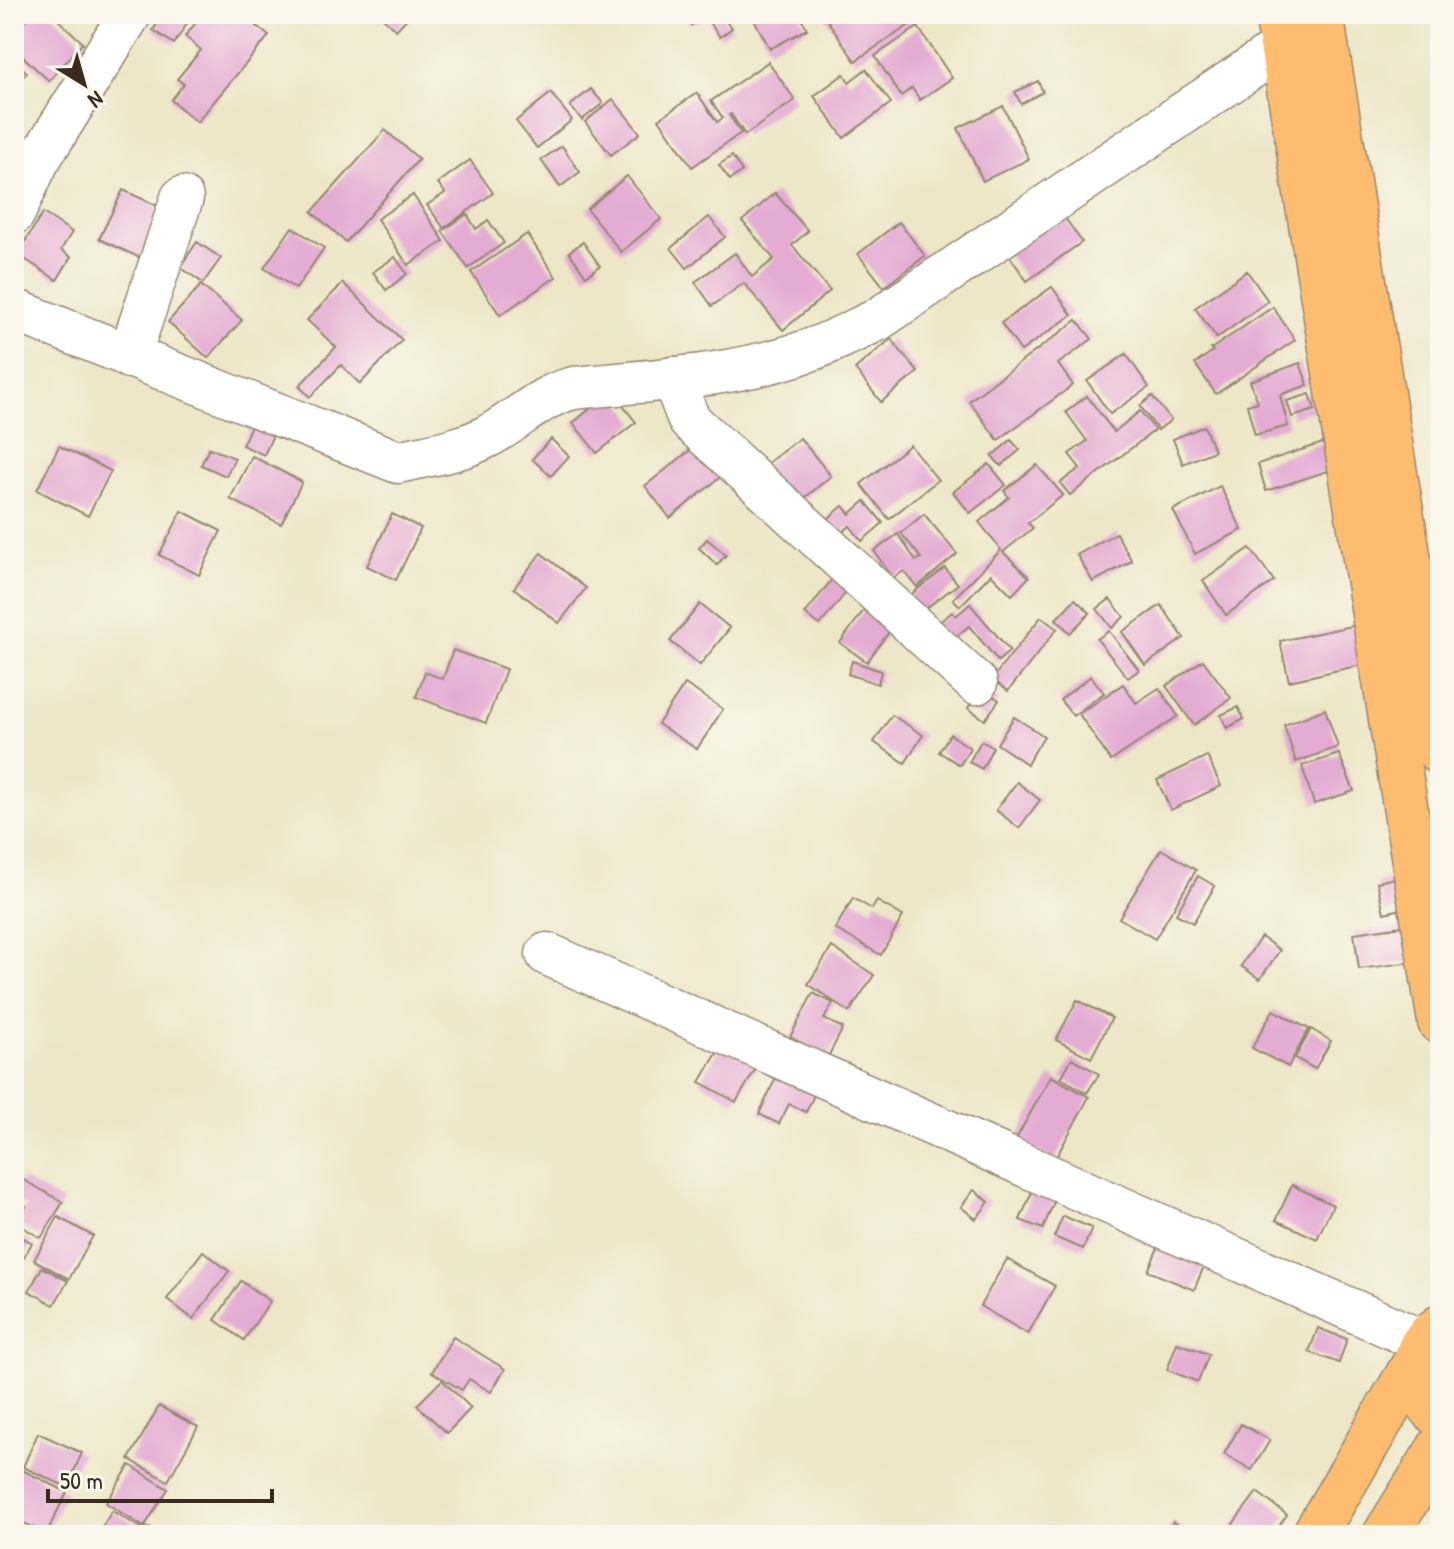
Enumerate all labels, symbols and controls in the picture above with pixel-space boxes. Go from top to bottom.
north arrow [44,44,124,124]
text: N [82,84,110,116]
scale bar [48,1453,272,1503]
text: 50 m [60,1464,103,1496]

